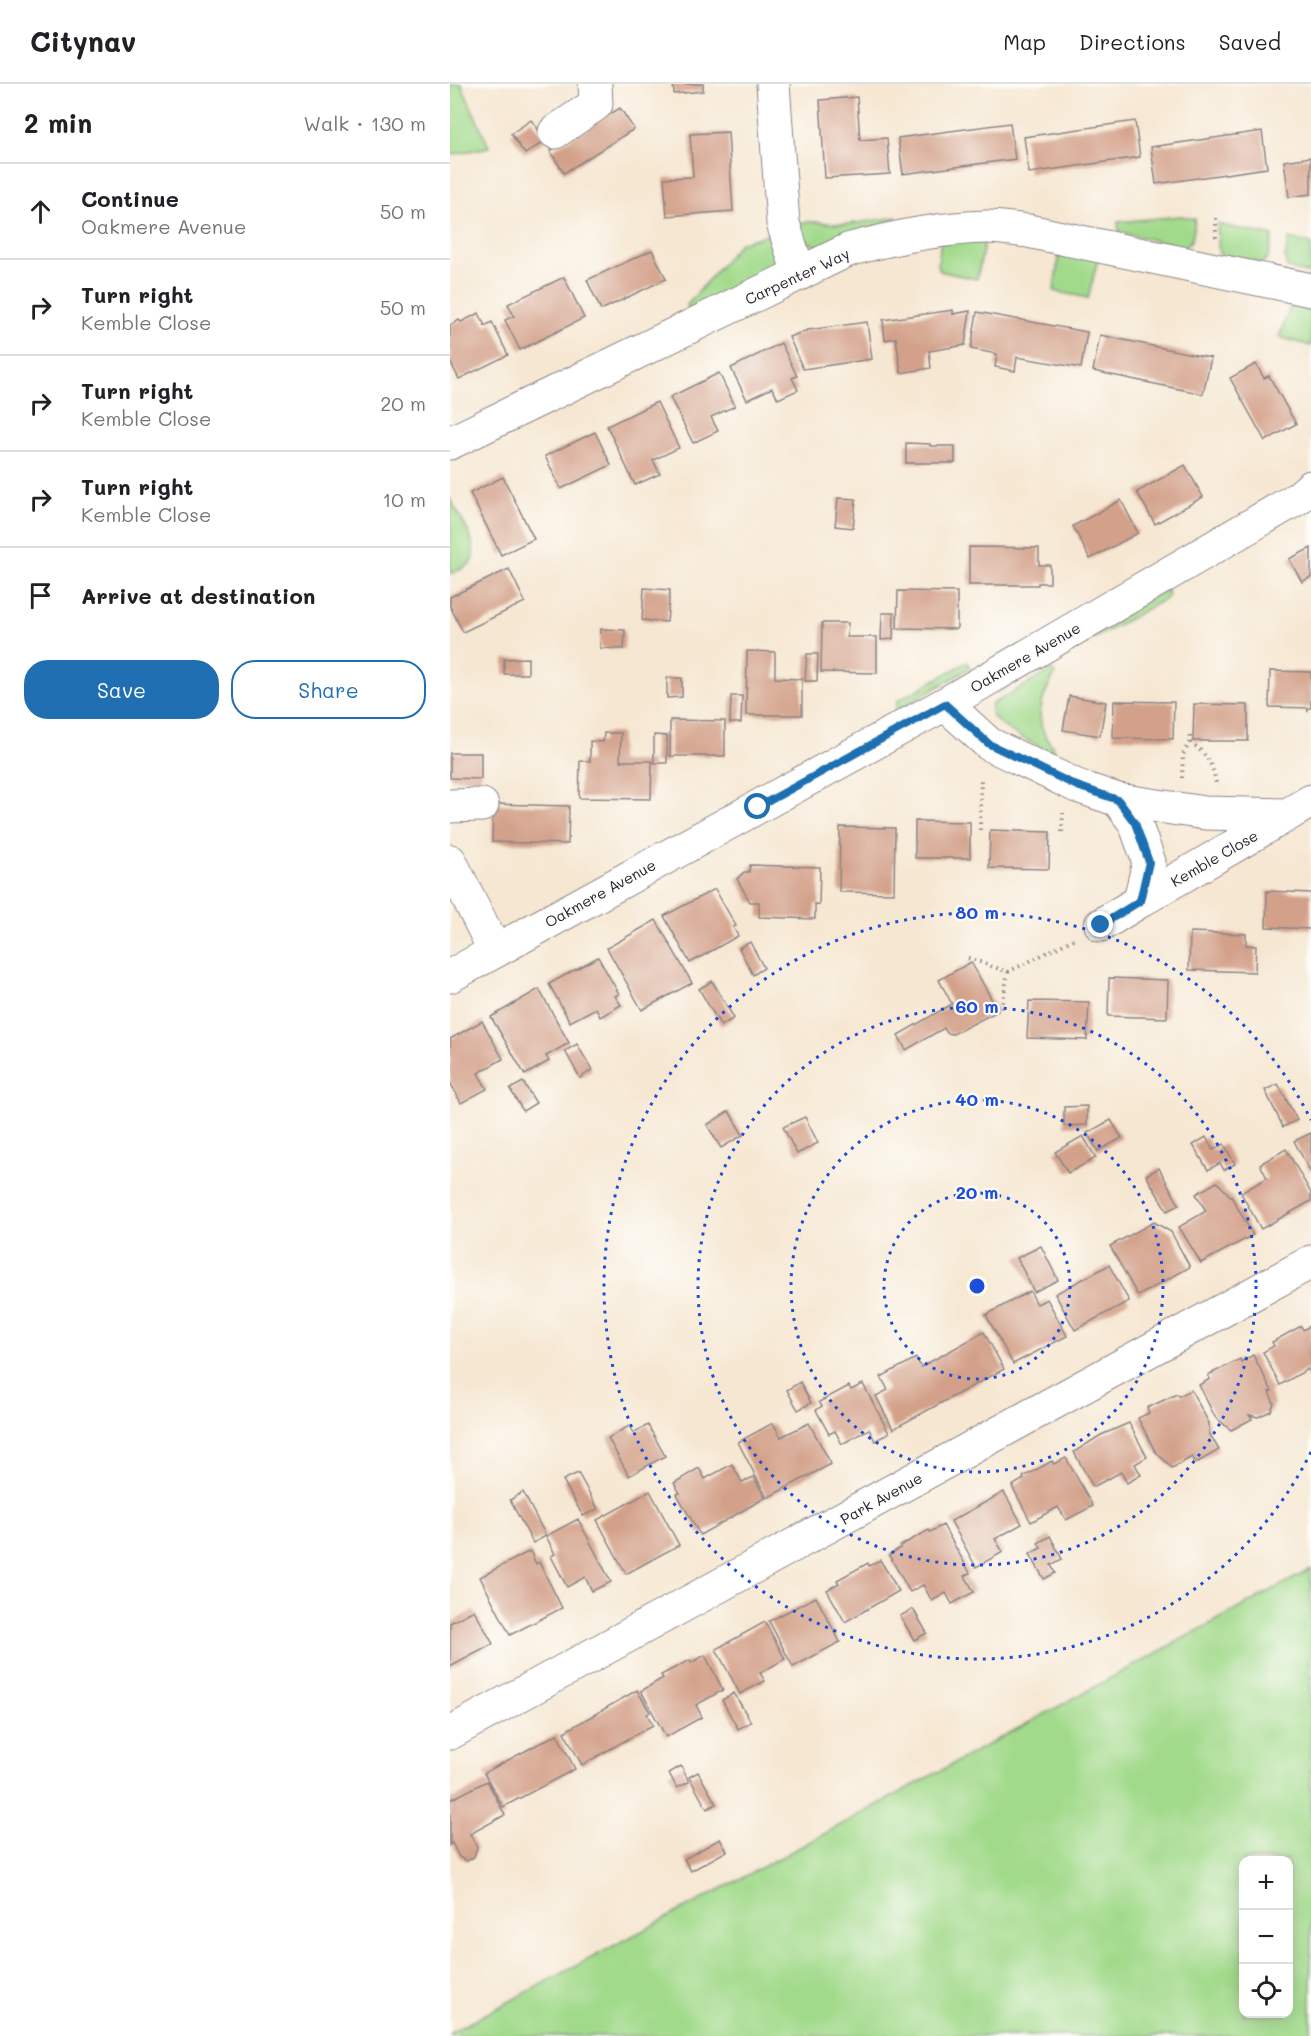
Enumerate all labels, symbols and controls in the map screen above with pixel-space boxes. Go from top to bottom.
text: Citynav [30,23,136,59]
text: Map [1003,28,1046,55]
text: Directions [1079,28,1186,55]
text: Saved [1219,28,1281,55]
text: 2 min [24,106,92,140]
text: Walk · 130 m [303,110,426,136]
text: Continue [81,184,179,213]
icon: ahead [24,195,57,228]
text: 50 m [380,198,426,224]
text: Oakmere Avenue [81,213,246,239]
street label: Carpenter Way [742,243,853,309]
text: Turn right [81,280,193,309]
icon: right [24,291,57,324]
text: 50 m [380,294,426,320]
text: Kemble Close [81,309,211,335]
text: Turn right [81,376,193,405]
icon: right [24,387,57,420]
text: 20 m [380,390,426,416]
text: Kemble Close [81,405,211,431]
text: Turn right [81,472,193,501]
icon: right [24,483,57,516]
text: 10 m [382,486,426,512]
text: Kemble Close [81,501,211,527]
icon: arrive [24,579,57,612]
text: Arrive at destination [81,581,316,610]
street label: Oakmere Avenue [966,617,1084,697]
button: Save [24,660,219,719]
button: Share [231,660,426,719]
route start [744,793,770,819]
street label: Kemble Close [1167,825,1261,891]
street label: Oakmere Avenue [541,854,659,932]
text: 80 m [955,900,999,924]
route end [1087,911,1113,937]
text: 60 m [955,994,999,1018]
text: 40 m [955,1087,999,1111]
text: 20 m [956,1180,998,1204]
centre of rings [967,1276,987,1296]
street label: Park Avenue [836,1467,926,1529]
map controls [1239,1856,1293,2018]
button: + [1239,1856,1293,1910]
button: − [1239,1910,1293,1964]
button: locate [1239,1964,1293,2018]

